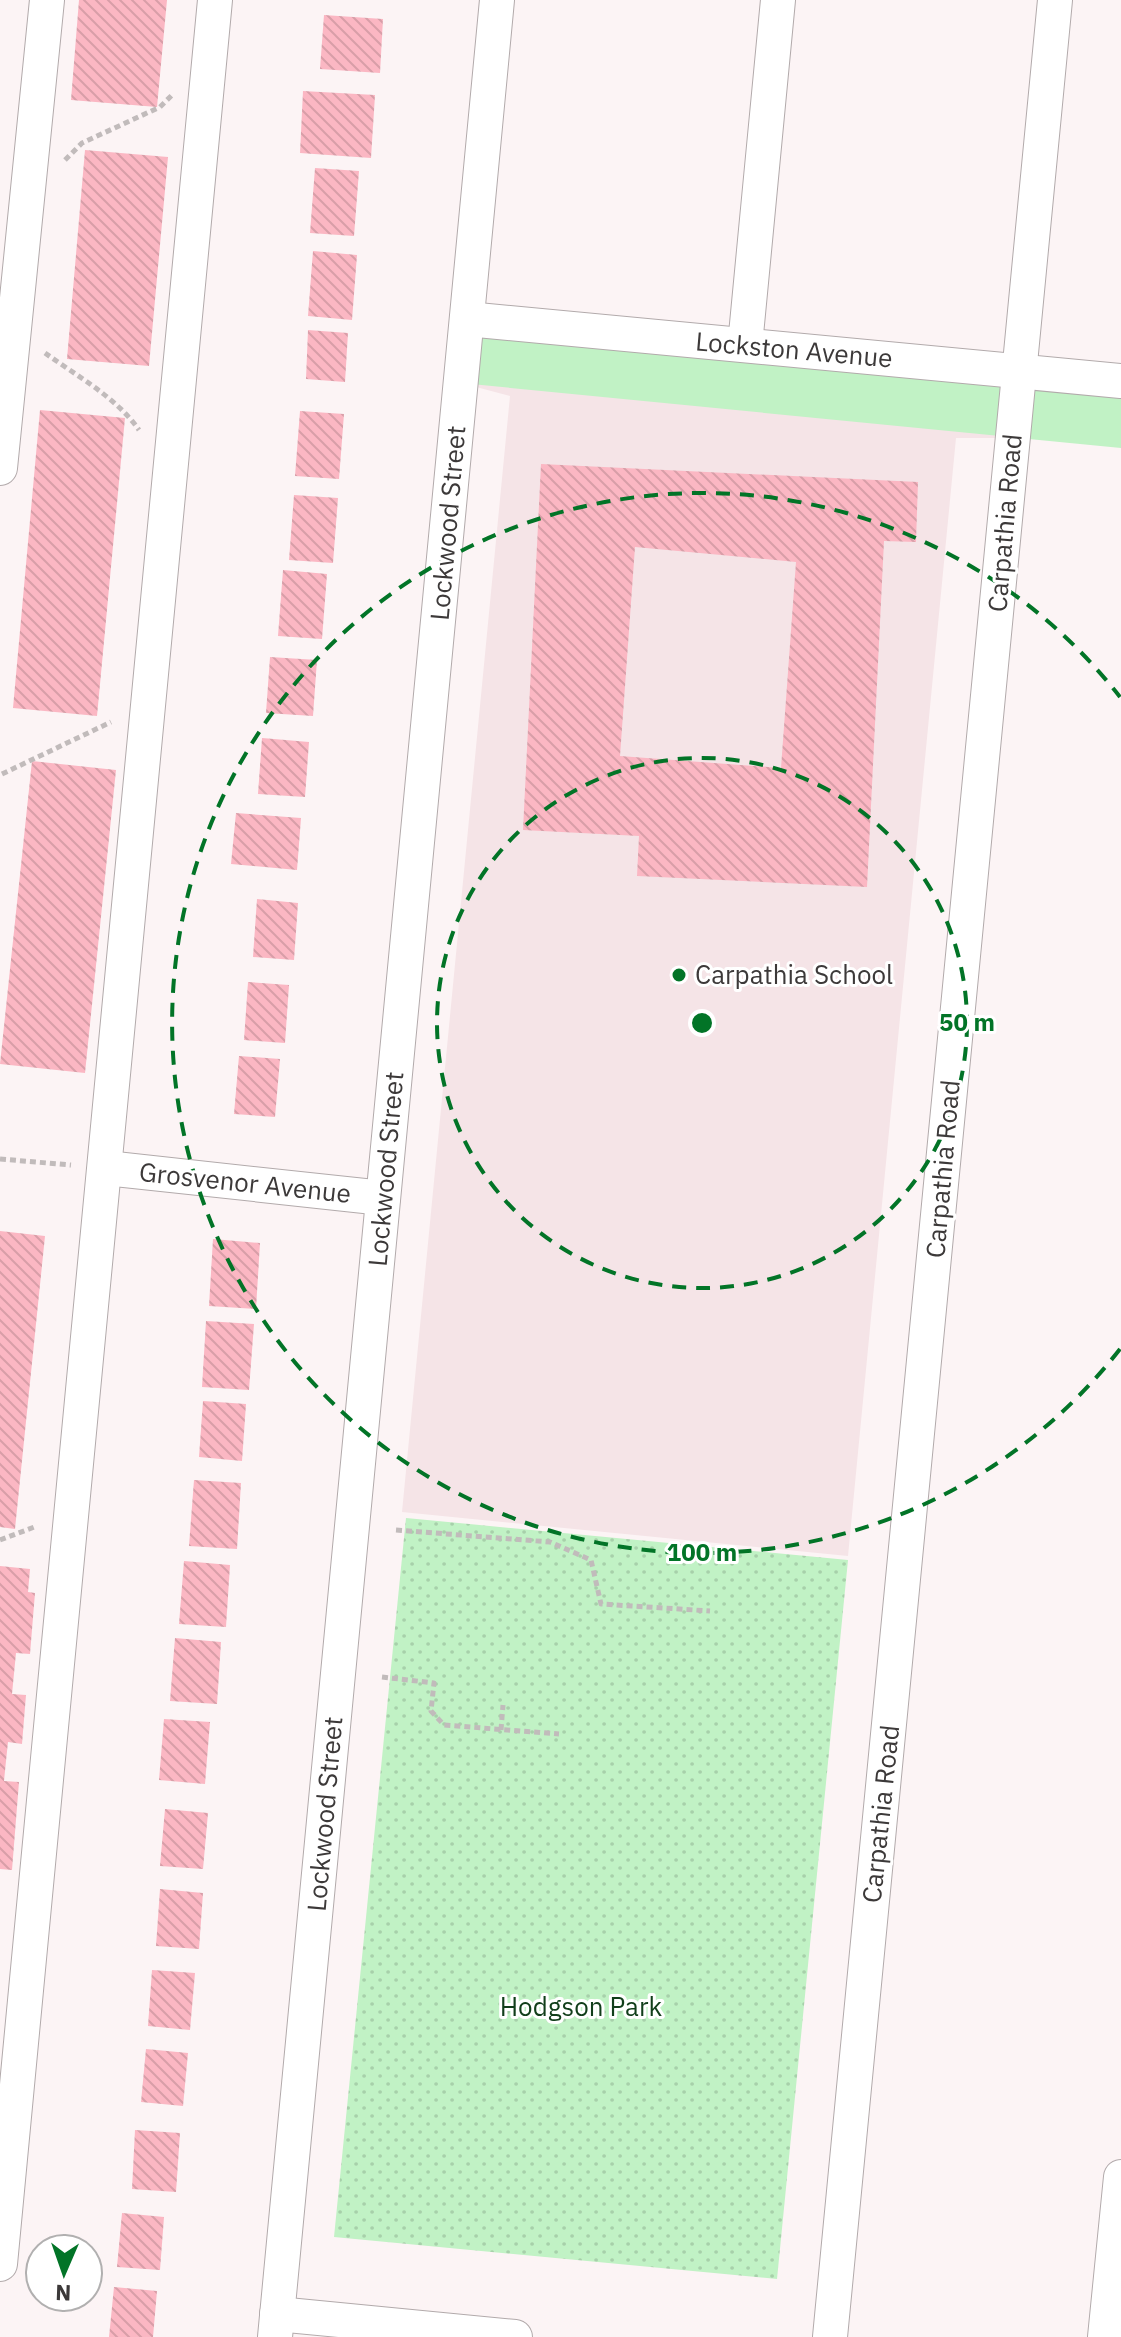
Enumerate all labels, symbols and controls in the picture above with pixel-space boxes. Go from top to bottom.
street label: Lockston Avenue [694,323,894,375]
street label: Lockwood Street [422,424,472,622]
street label: Carpathia Road [979,432,1029,613]
place label: Carpathia School [695,957,893,991]
marker: Carpathia School [670,966,688,984]
text: 50 m [939,1006,995,1038]
centre of rings [688,1009,716,1037]
street label: Lockwood Street [360,1070,410,1268]
street label: Carpathia Road [917,1078,967,1259]
street label: Grosvenor Avenue [137,1154,353,1210]
text: 100 m [667,1536,737,1568]
street label: Lockwood Street [299,1715,349,1913]
street label: Carpathia Road [854,1723,906,1905]
park label: Hodgson Park [500,1989,663,2023]
north arrow [24,2233,104,2313]
text: N [55,2279,72,2308]

